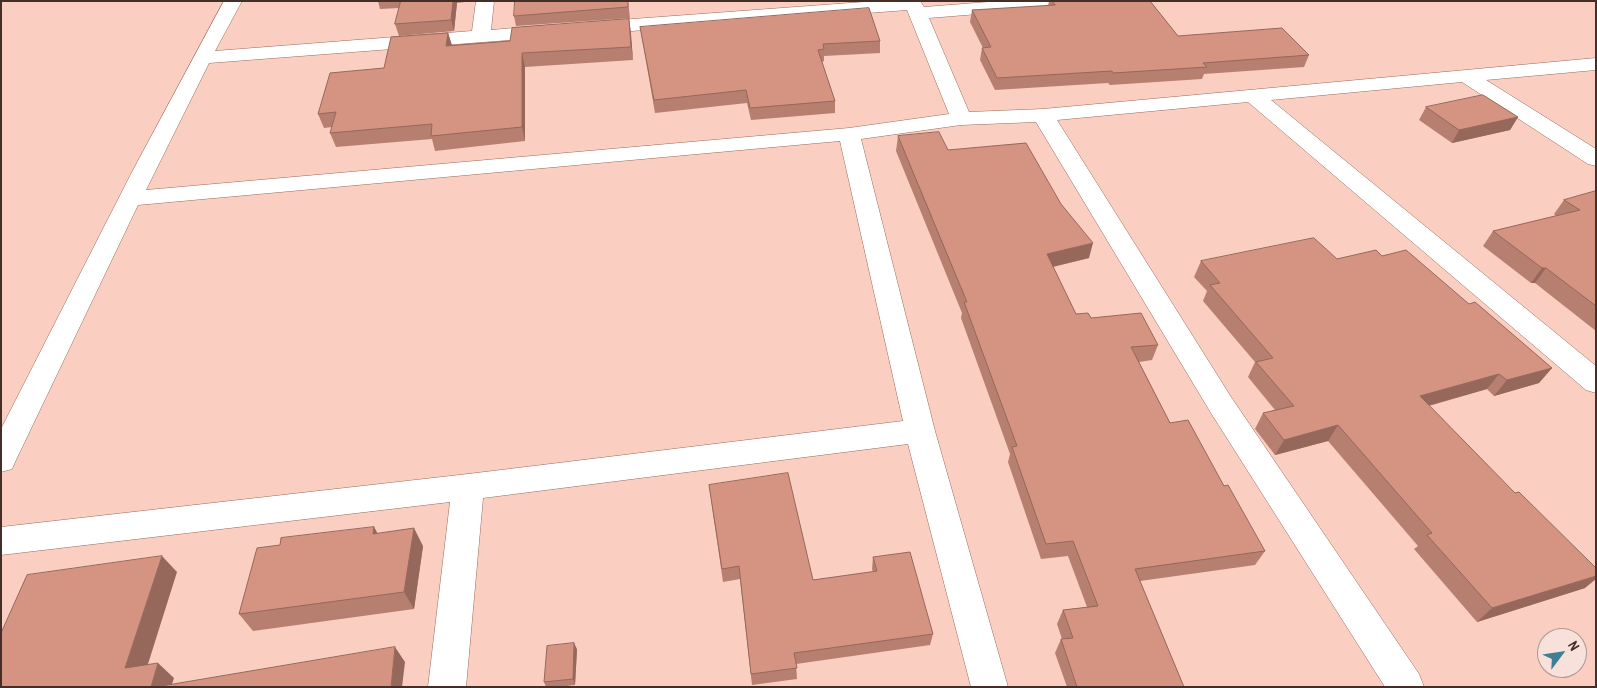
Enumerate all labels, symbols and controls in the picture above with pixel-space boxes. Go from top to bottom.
north arrow [1537,628,1587,678]
text: N [1564,638,1584,654]

